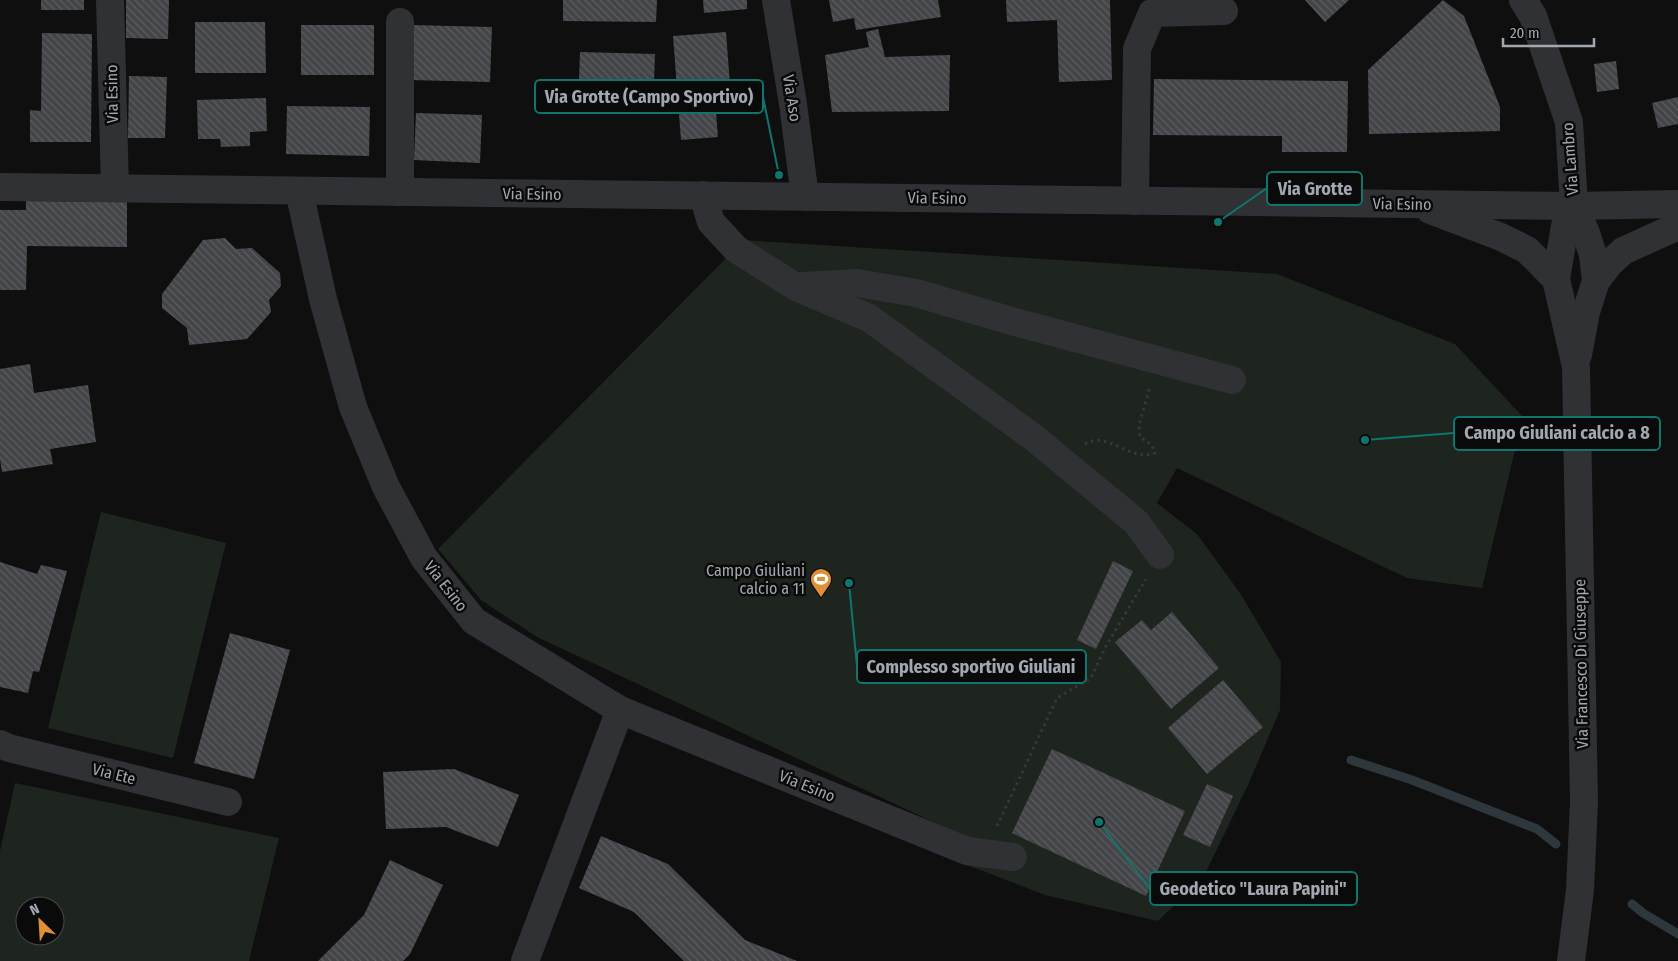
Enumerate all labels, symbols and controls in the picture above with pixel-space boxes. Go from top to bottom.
scale bar [1503,15,1594,47]
text: 20 m [1510,24,1540,42]
street label: Via Esino [102,64,122,124]
street label: Via Aso [779,73,805,123]
callout: Via Grotte (Campo Sportivo) [535,80,763,113]
text: Via Grotte (Campo Sportivo) [544,86,754,108]
street label: Via Lambro [1558,122,1582,196]
callout: Via Grotte [1267,172,1362,205]
text: Via Grotte [1277,178,1352,200]
street label: Via Esino [502,184,562,204]
street label: Via Esino [907,188,967,208]
street label: Via Esino [1372,194,1432,214]
callout: Campo Giuliani calcio a 8 [1454,417,1660,450]
text: Campo Giuliani calcio a 8 [1464,422,1650,444]
street label: Via Esino [420,557,472,615]
place label: Campo Giuliani calcio a 11 [706,561,805,598]
sports icon: Campo Giuliani calcio a 11 [809,567,833,598]
street label: Via Francesco Di Giuseppe [1570,579,1592,749]
callout: Complesso sportivo Giuliani [857,650,1086,683]
text: Complesso sportivo Giuliani [867,656,1075,678]
street label: Via Ete [90,759,138,789]
street label: Via Esino [776,766,838,806]
callout: Geodetico "Laura Papini" [1150,872,1357,905]
text: Geodetico "Laura Papini" [1159,878,1347,900]
north arrow [15,896,65,946]
text: N [27,900,42,919]

